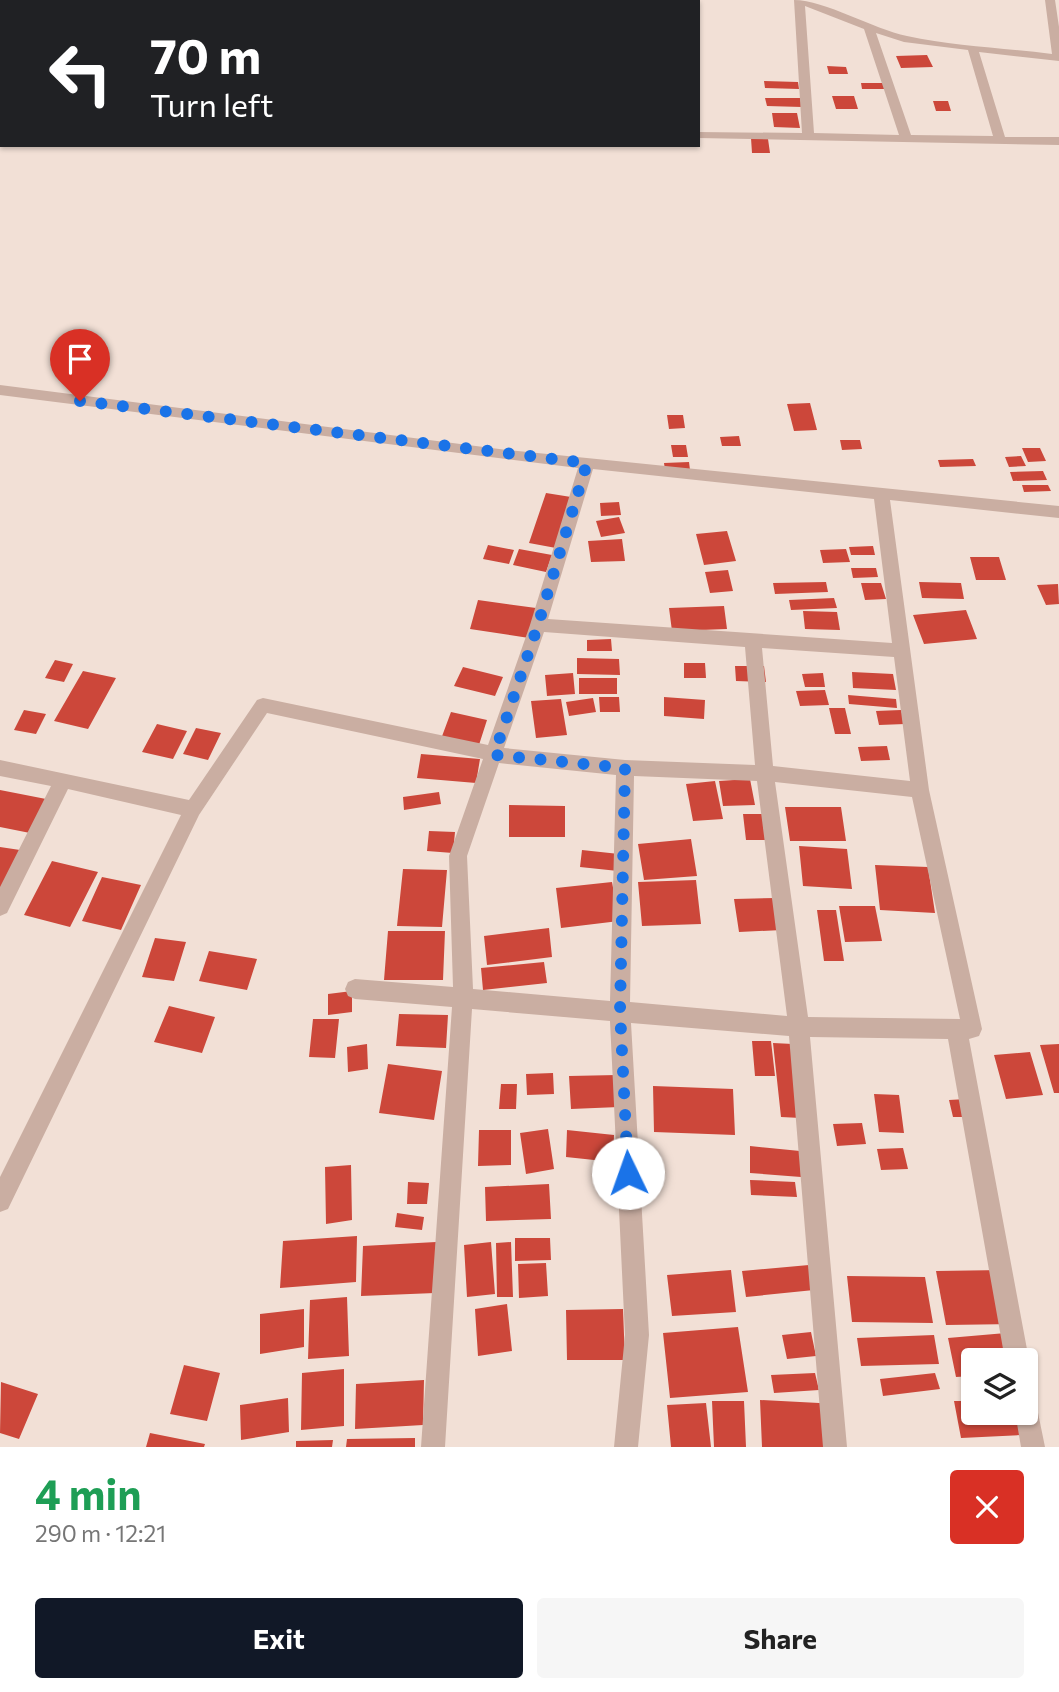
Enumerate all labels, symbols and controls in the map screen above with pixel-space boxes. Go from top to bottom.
text: 70 m [150,24,261,84]
icon: left [35,28,126,119]
text: Turn left [150,84,274,124]
pin [50,329,110,401]
icon: arrive [61,340,99,378]
position arrow [591,1136,665,1210]
map controls [961,1348,1038,1425]
button: layers [961,1348,1038,1425]
text: 4 min [35,1467,141,1519]
button: close [950,1470,1024,1544]
text: 290 m · 12:21 [35,1519,166,1547]
button: Exit [35,1598,523,1678]
button: Share [537,1598,1024,1678]

